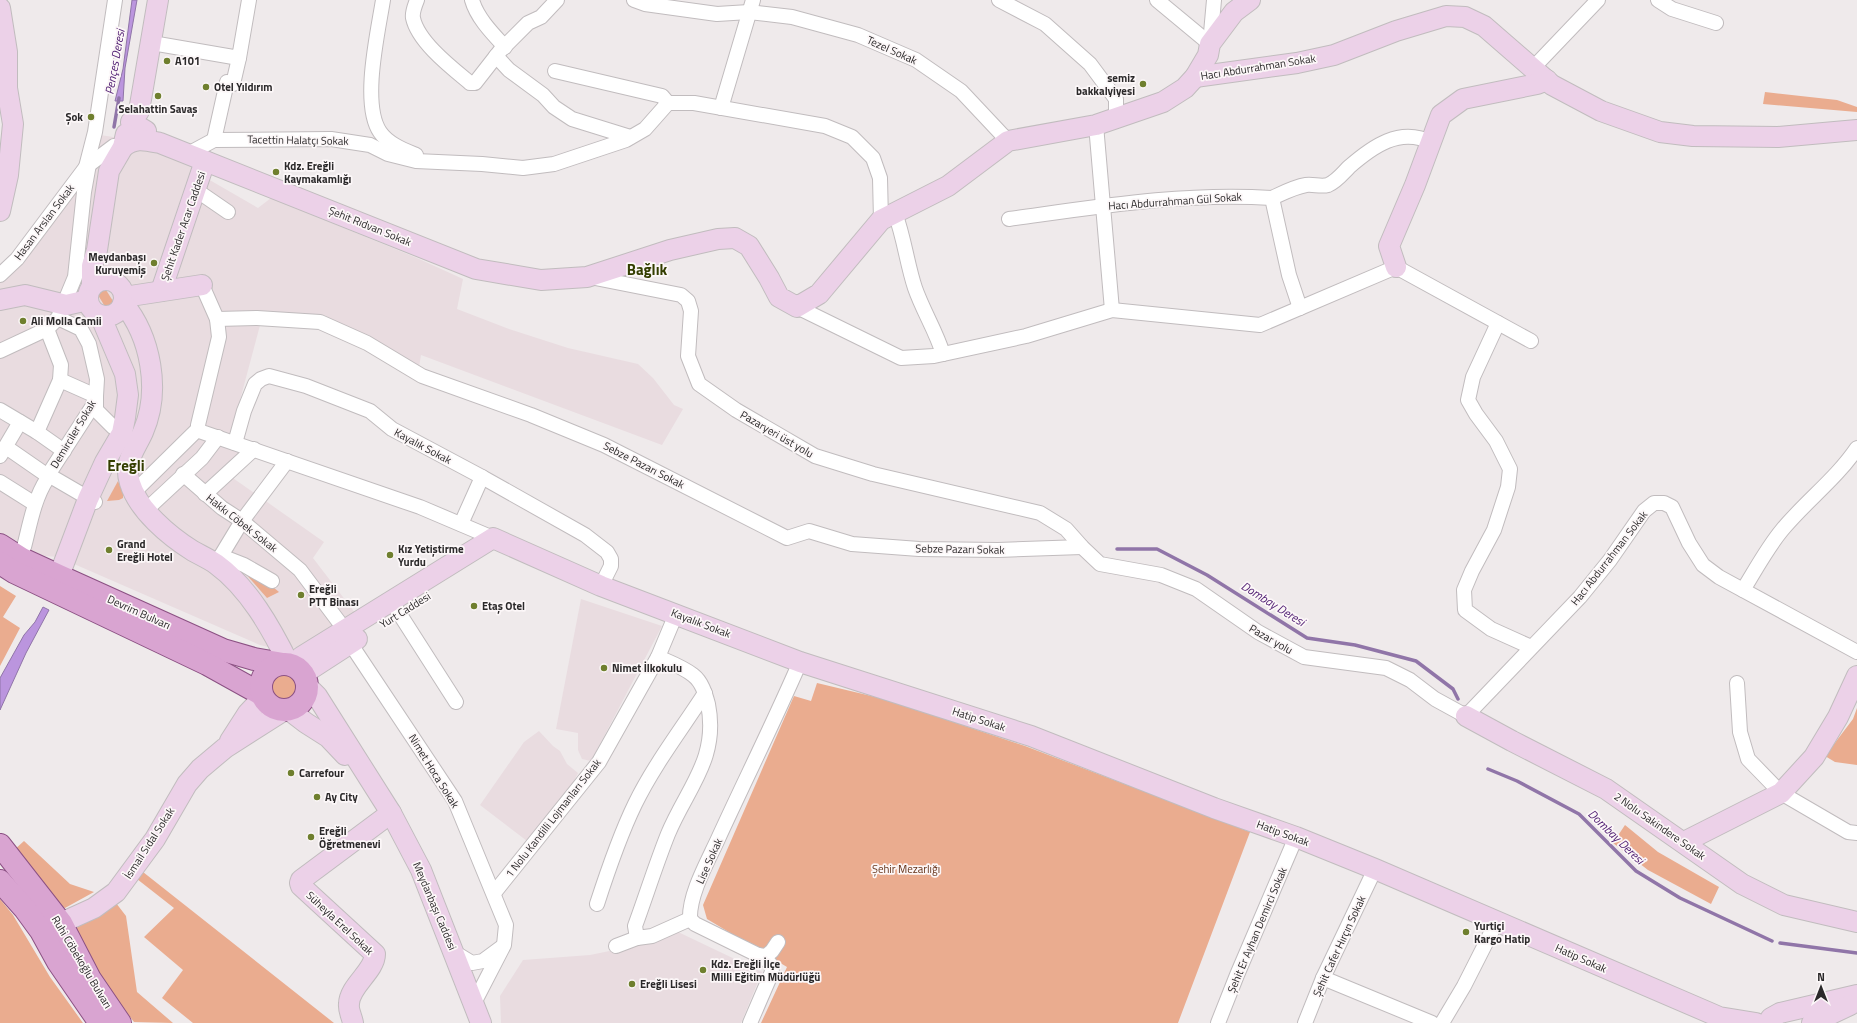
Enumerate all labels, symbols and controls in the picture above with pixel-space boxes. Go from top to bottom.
water label: Pençes Deresi [99,26,130,96]
street label: Tezel Sokak [864,32,920,69]
street label: Hacı Abdurrahman Sokak [1199,50,1317,84]
place label: A101 [175,53,200,69]
marker: A101 [162,56,172,66]
place label: semiz bakkalyiyesi [1076,70,1135,99]
place label: Otel Yıldırım [214,79,273,95]
marker: semiz bakkalyiyesi [1138,79,1148,89]
marker: Otel Yıldırım [201,82,211,92]
marker: Selahattin Savaş [153,91,163,101]
place label: Selahattin Savaş [118,101,198,117]
place label: Şok [65,109,83,125]
marker: Şok [86,112,96,122]
street label: Tacettin Halatçı Sokak [247,131,350,149]
place label: Kdz. Ereğli Kaymakamlığı [284,158,352,187]
marker: Kdz. Ereğli Kaymakamlığı [271,167,281,177]
street label: Şehit Kader Acar Caddesi [157,169,209,283]
street label: Hasan Arslan Sokak [10,180,78,263]
street label: Hacı Abdurrahman Gül Sokak [1108,188,1243,214]
street label: Şehit Rıdvan Sokak [326,202,414,250]
place label: Meydanbaşı Kuruyemiş [88,249,146,278]
marker: Meydanbaşı Kuruyemiş [149,258,159,268]
district label: Bağlık [627,258,667,281]
place label: Ali Molla Camii [31,313,102,329]
marker: Ali Molla Camii [18,316,28,326]
street label: Demirciler Sokak [46,396,100,471]
street label: Pazaryeri üst yolu [737,406,817,462]
street label: Kayalık Sokak [391,424,455,468]
street label: Sebze Pazarı Sokak [601,438,688,493]
district label: Ereğli [107,454,145,477]
street label: Hakkı Cöbek Sokak [203,490,282,556]
street label: Hacı Abdurrahman Sokak [1567,507,1652,609]
place label: Grand Ereğli Hotel [117,536,173,565]
street label: Sebze Pazarı Sokak [915,540,1005,558]
place label: Kız Yetiştirme Yurdu [398,541,464,570]
marker: Grand Ereğli Hotel [104,545,114,555]
marker: Kız Yetiştirme Yurdu [385,550,395,560]
water label: Dombay Deresi [1238,576,1310,632]
place label: Ereğli PTT Binası [309,581,359,610]
street label: Yurt Caddesi [376,588,434,632]
marker: Ereğli PTT Binası [296,590,306,600]
street label: Devrim Bulvarı [105,591,173,633]
place label: Etaş Otel [482,598,525,614]
marker: Etaş Otel [469,601,479,611]
street label: Kayalık Sokak [669,604,734,642]
street label: Pazar yolu [1246,620,1296,658]
place label: Nimet İlkokulu [612,660,682,676]
marker: Nimet İlkokulu [599,663,609,673]
street label: Hatip Sokak [950,703,1008,735]
street label: Nimet Hoca Sokak [405,731,464,812]
street label: 1 Nolu Kandilli Lojmanları Sokak [501,755,605,881]
place label: Carrefour [299,765,344,781]
marker: Carrefour [286,768,296,778]
street label: 2 Nolu Sakindere Sokak [1611,788,1710,864]
place label: Ay City [325,789,358,805]
marker: Ay City [312,792,322,802]
street label: İsmail Sıdal Sokak [120,804,179,882]
water label: Dombay Deresi [1584,805,1650,870]
street label: Hatip Sokak [1254,816,1312,850]
place label: Ereğli Öğretmenevi [319,823,381,852]
marker: Ereğli Öğretmenevi [306,832,316,842]
street label: Lise Sokak [692,835,726,886]
street label: Meydanbaşı Caddesi [409,859,461,953]
park label: Şehir Mezarlığı [872,861,940,877]
street label: Şehit Er Ayhan Demirci Sokak [1223,864,1291,995]
street label: Süheyla Erel Sokak [303,887,378,959]
street label: Şehit Cafer Hırçın Sokak [1309,892,1370,999]
street label: Ruhi Cöbekoğlu Bulvarı [48,913,116,1011]
place label: Yurtiçi Kargo Hatip [1474,918,1530,947]
marker: Yurtiçi Kargo Hatip [1461,927,1471,937]
street label: Hatip Sokak [1553,939,1610,977]
place label: Kdz. Ereğli İlçe Milli Eğitim Müdürlüğü [711,956,820,985]
marker: Kdz. Ereğli İlçe Milli Eğitim Müdürlüğü [698,965,708,975]
north arrow [1801,967,1841,1007]
text: N [1817,969,1825,985]
place label: Ereğli Lisesi [640,976,697,992]
marker: Ereğli Lisesi [627,979,637,989]

